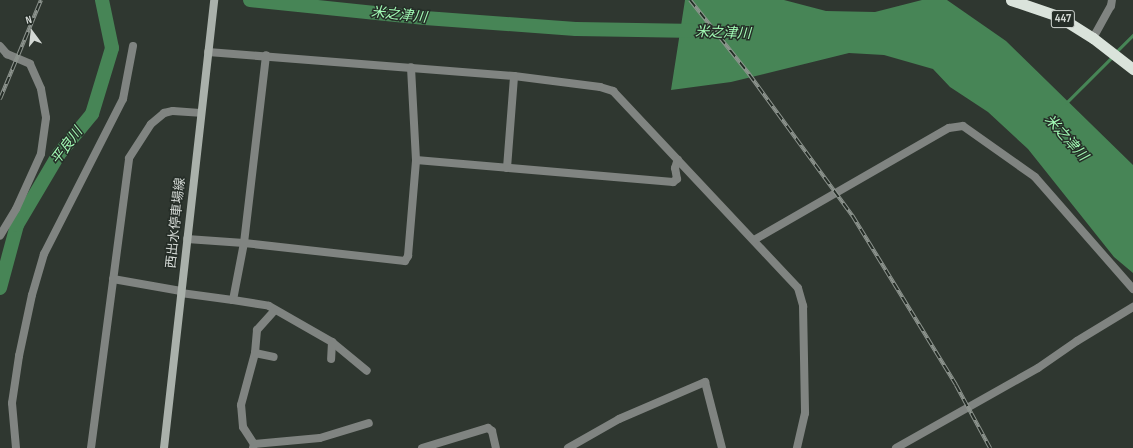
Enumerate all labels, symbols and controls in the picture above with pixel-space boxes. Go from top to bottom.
water label: 米之津川 [370,4,428,26]
road number: 447 [1050,9,1076,29]
north arrow [12,12,52,52]
text: N [24,13,33,27]
water label: 米之津川 [695,24,751,42]
water label: 米之津川 [1041,112,1091,164]
water label: 平良川 [48,124,86,168]
street label: 西出水停車場線 [163,177,189,269]

